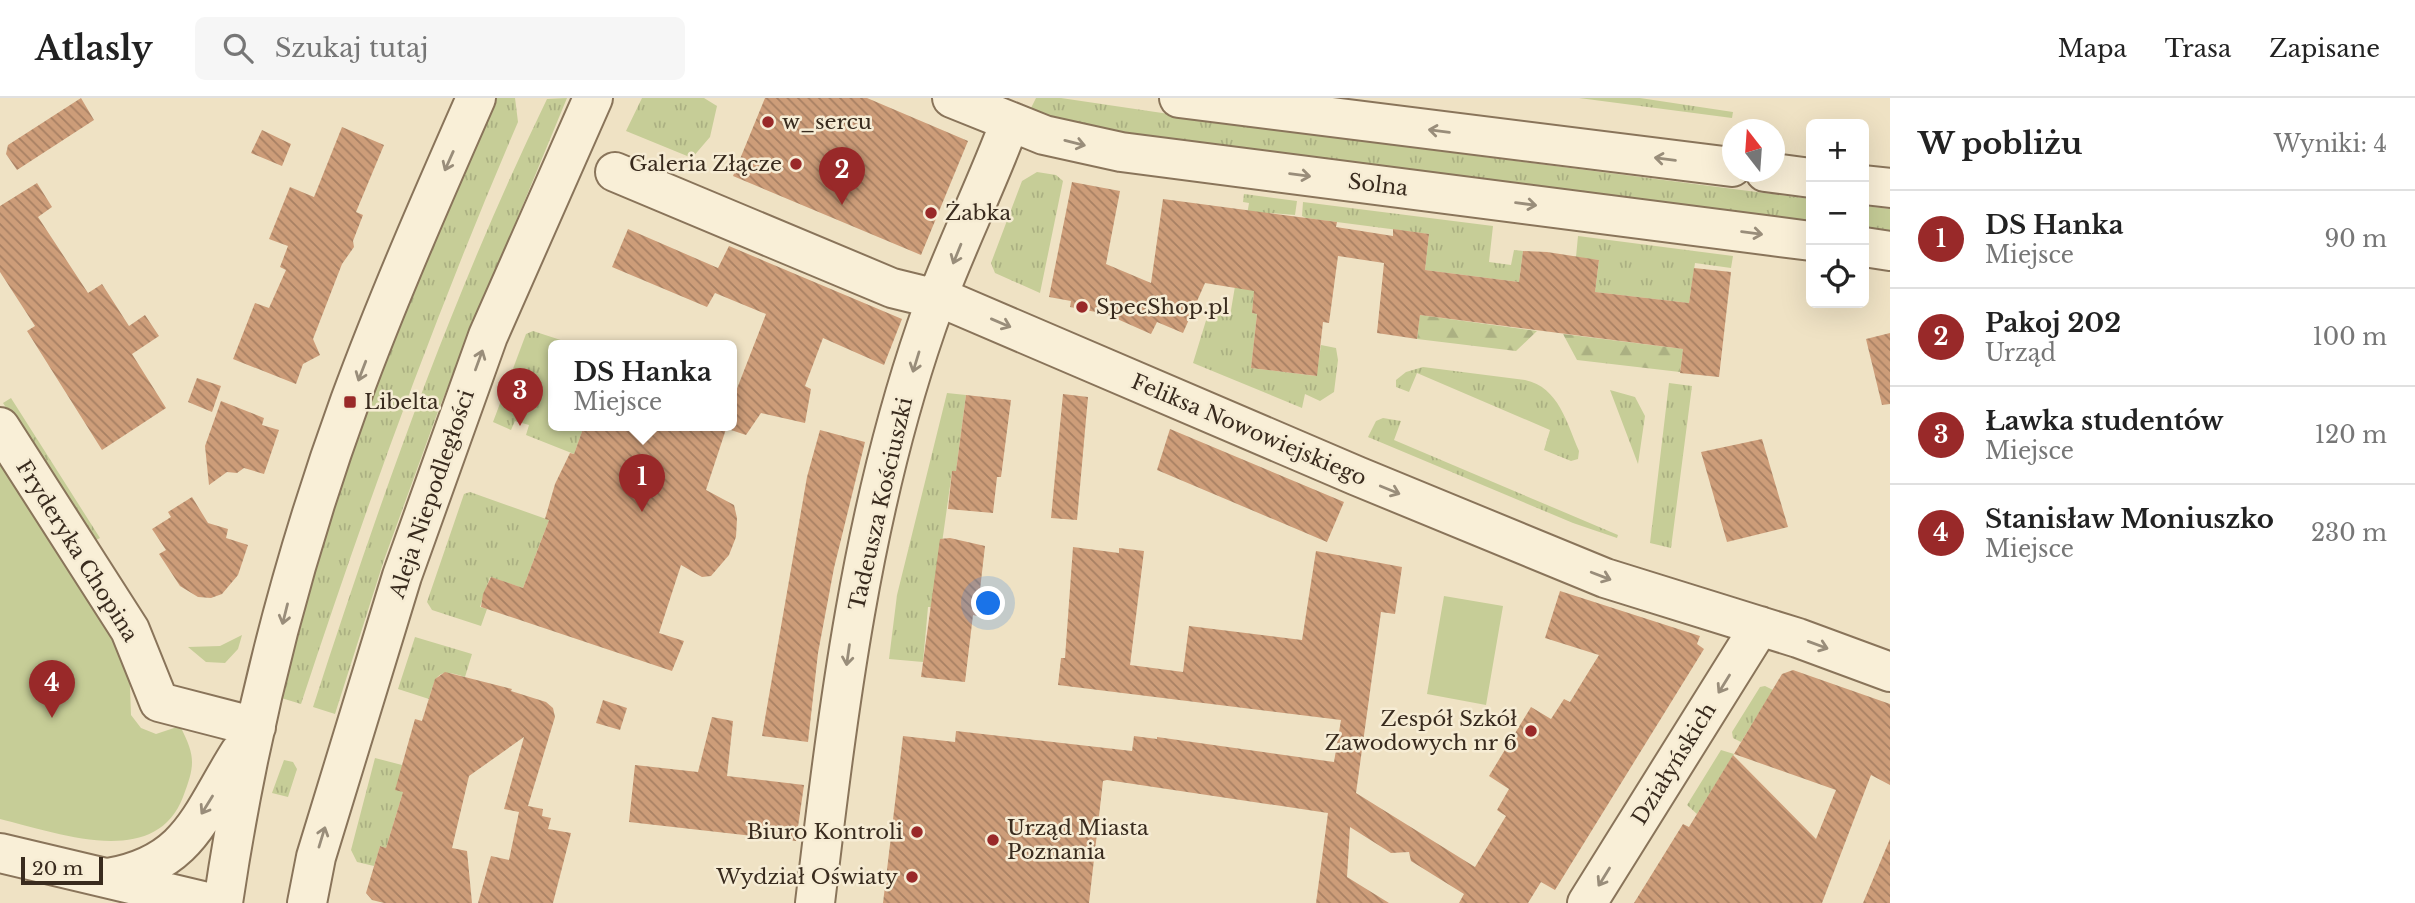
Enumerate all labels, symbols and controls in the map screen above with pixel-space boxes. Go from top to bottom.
search box [195,17,685,80]
text: Atlasly [35,28,153,69]
icon: search [219,29,257,67]
text: Szukaj tutaj [275,32,428,64]
text: Mapa [2058,34,2127,63]
text: Trasa [2165,34,2231,63]
text: Zapisane [2269,34,2380,63]
place label: w_sercu [782,109,872,135]
marker: w_sercu [760,114,776,130]
north arrow [1722,119,1785,182]
map controls [1806,119,1869,308]
button: + [1806,119,1869,182]
one-way arrow [1428,124,1451,137]
text: W pobliżu [1918,125,2082,162]
text: Wyniki: 4 [2274,130,2387,158]
one-way arrow [1063,137,1086,150]
pin: 2 [819,147,865,205]
one-way arrow [441,149,454,171]
place label: Galeria Złącze [629,151,782,177]
one-way arrow [1654,152,1677,165]
marker: Galeria Złącze [788,156,804,172]
one-way arrow [1288,168,1311,181]
street label: Solna [1347,168,1410,202]
button: − [1806,182,1869,245]
one-way arrow [1514,197,1537,210]
place label: Żabka [945,200,1011,226]
marker: Żabka [923,205,939,221]
text: DS Hanka [1985,209,2124,241]
text: 1 [1936,225,1946,253]
text: 90 m [2325,225,2387,253]
one-way arrow [1740,226,1762,239]
text: Miejsce [1985,241,2074,269]
one-way arrow [950,243,963,264]
button: locate [1806,245,1869,308]
place label: SpecShop.pl [1096,294,1230,320]
marker: SpecShop.pl [1074,299,1090,315]
text: Pakoj 202 [1985,307,2121,339]
one-way arrow [990,317,1011,330]
text: 2 [1934,323,1948,351]
text: 100 m [2313,323,2387,351]
text: Urząd [1985,339,2056,367]
popup [548,340,737,431]
one-way arrow [474,350,486,372]
one-way arrow [909,351,922,373]
text: DS Hanka [573,356,712,388]
one-way arrow [355,360,368,381]
pin: 3 [497,368,543,426]
street label: Feliksa Nowowiejskiego [1128,369,1370,491]
street label: Aleja Niepodległości [384,386,480,603]
text: Miejsce [573,388,662,416]
place label: Libelta [364,389,439,415]
marker: Libelta [342,394,358,410]
street label: Tadeusza Kościuszki [844,395,918,613]
text: Ławka studentów [1985,405,2223,437]
text: 3 [1934,421,1948,449]
text: 120 m [2315,421,2387,449]
text: Miejsce [1985,437,2074,465]
pin: 1 [619,454,665,512]
street label: Fryderyka Chopina [11,455,144,647]
one-way arrow [1379,484,1401,497]
text: Stanisław Moniuszko [1985,503,2274,535]
text: 4 [1933,519,1949,547]
text: 230 m [2311,519,2387,547]
text: Miejsce [1985,535,2074,563]
one-way arrow [1590,570,1612,583]
your location [971,586,1005,620]
one-way arrow [278,602,291,624]
one-way arrow [1806,640,1828,653]
one-way arrow [841,643,854,666]
pin: 4 [29,660,75,718]
one-way arrow [1716,673,1730,693]
street label: Działyńskich [1626,698,1722,830]
place label: Zespół Szkół Zawodowych nr 6 [1325,706,1517,756]
marker: Zespół Szkół Zawodowych nr 6 [1523,723,1539,739]
one-way arrow [199,795,213,815]
place label: Urząd Miasta Poznania [1007,815,1149,865]
place label: Biuro Kontroli [747,819,903,845]
marker: Biuro Kontroli [909,824,925,840]
one-way arrow [317,826,330,848]
marker: Urząd Miasta Poznania [985,832,1001,848]
scale bar [21,854,103,886]
text: 20 m [32,857,83,880]
place label: Wydział Oświaty [715,864,899,890]
one-way arrow [1596,867,1611,886]
marker: Wydział Oświaty [904,869,920,885]

